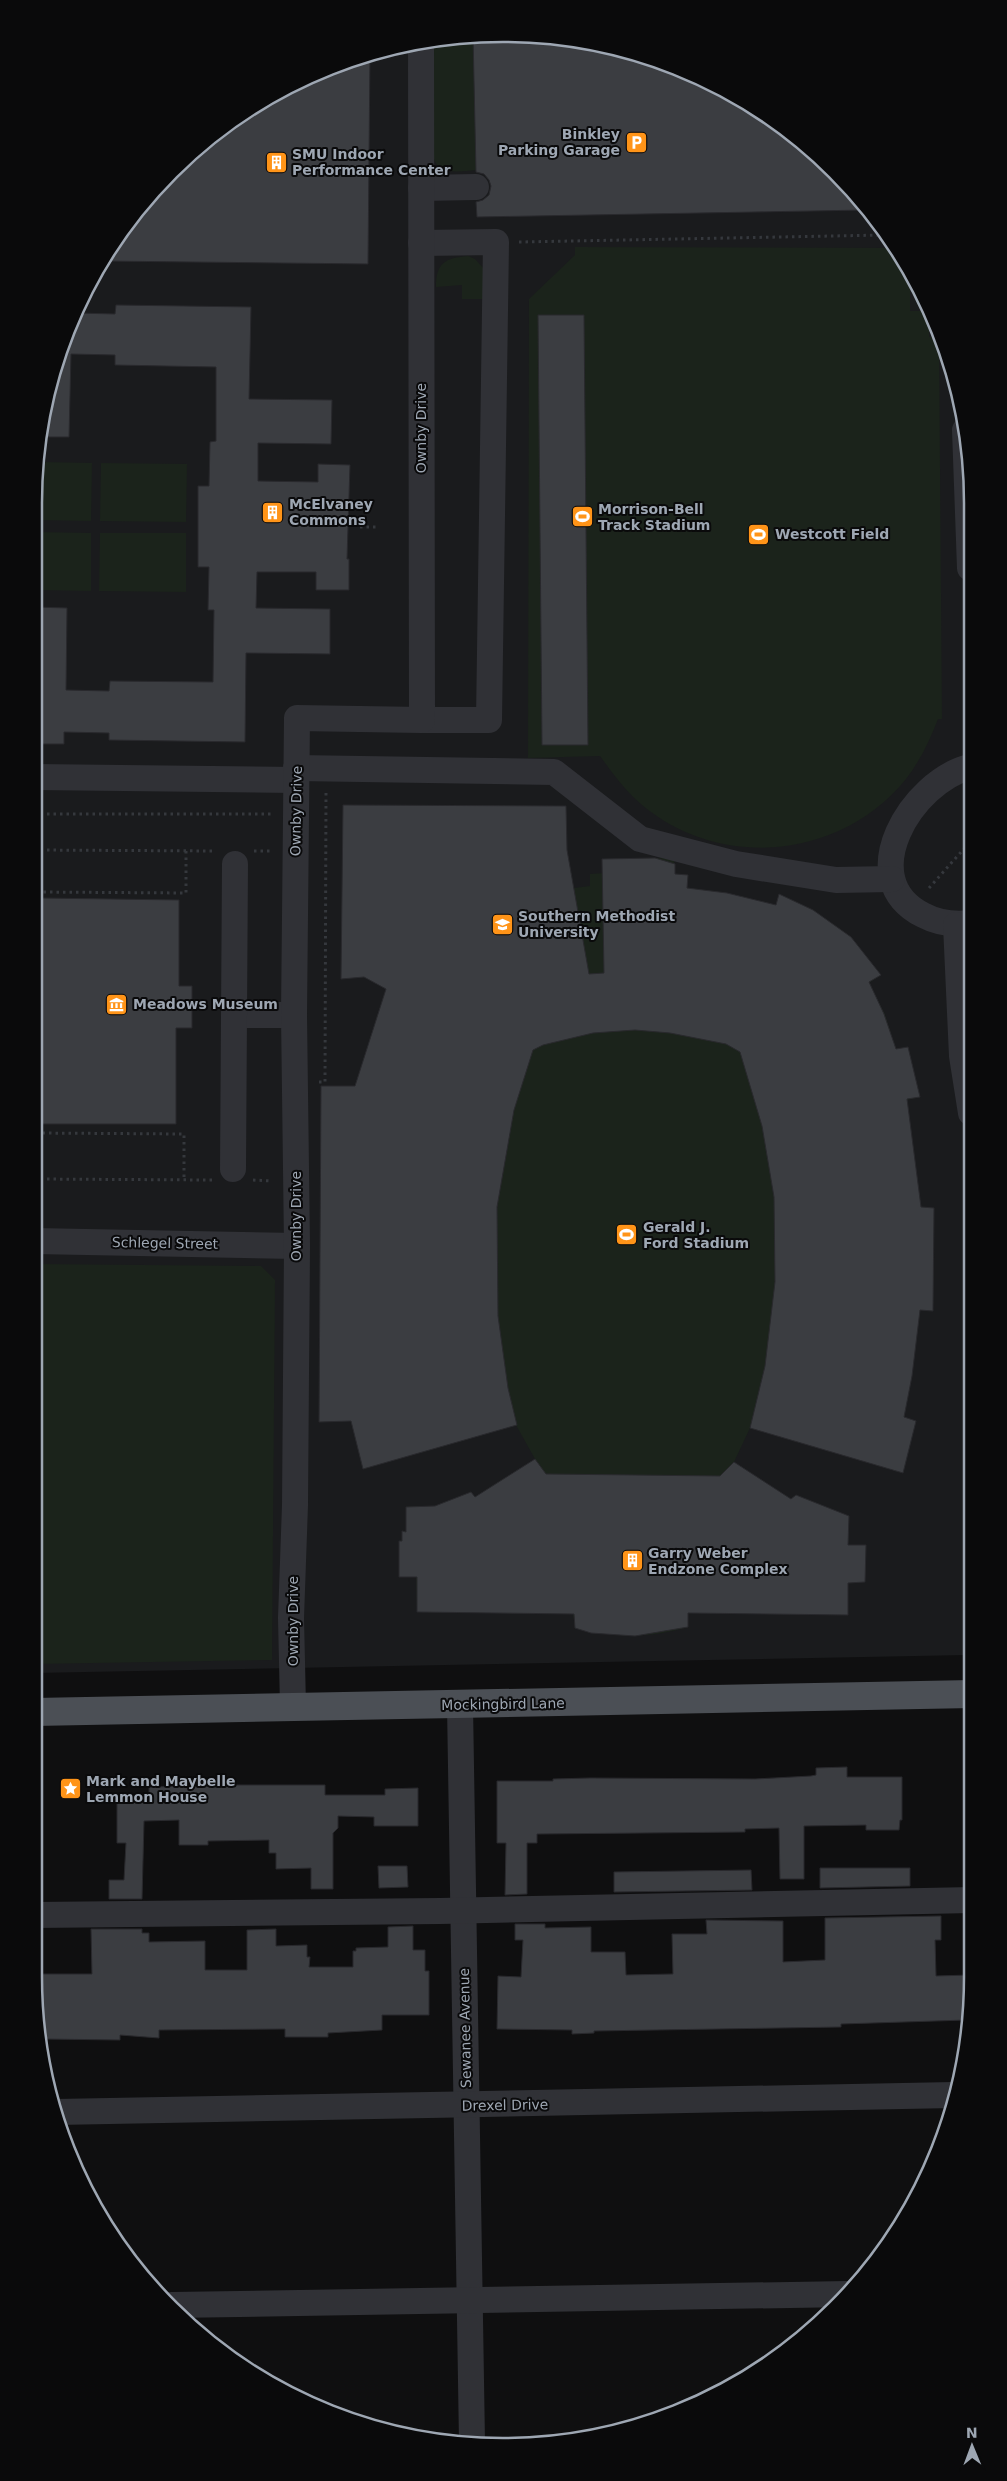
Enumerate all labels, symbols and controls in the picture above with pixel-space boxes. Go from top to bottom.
place label: Binkley Parking Garage [498,126,620,158]
parking icon: Binkley Parking Garage [624,130,648,154]
place label: SMU Indoor Performance Center [292,146,451,178]
building icon: SMU Indoor Performance Center [264,150,288,174]
street label: Ownby Drive [413,383,429,473]
place label: McElvaney Commons [289,496,373,528]
building icon: McElvaney Commons [261,500,285,524]
place label: Morrison-Bell Track Stadium [598,501,710,533]
sports icon: Morrison-Bell Track Stadium [570,505,594,529]
sports icon: Westcott Field [747,522,771,546]
place label: Westcott Field [775,526,889,542]
street label: Ownby Drive [287,766,305,856]
place label: Southern Methodist University [518,908,675,940]
school or university icon: Southern Methodist University [490,912,514,936]
museum icon: Meadows Museum [105,992,129,1016]
place label: Meadows Museum [133,996,278,1012]
street label: Ownby Drive [288,1171,304,1261]
place label: Gerald J. Ford Stadium [643,1219,749,1251]
sports icon: Gerald J. Ford Stadium [615,1223,639,1247]
street label: Schlegel Street [112,1234,219,1252]
place label: Garry Weber Endzone Complex [648,1545,787,1577]
building icon: Garry Weber Endzone Complex [620,1549,644,1573]
street label: Ownby Drive [285,1576,301,1666]
street label: Mockingbird Lane [441,1695,565,1713]
place label: Mark and Maybelle Lemmon House [86,1773,235,1805]
place icon: Mark and Maybelle Lemmon House [58,1777,82,1801]
street label: Sewanee Avenue [456,1968,474,2088]
street label: Drexel Drive [461,2096,549,2114]
north arrow [947,2421,997,2471]
text: N [966,2425,978,2441]

